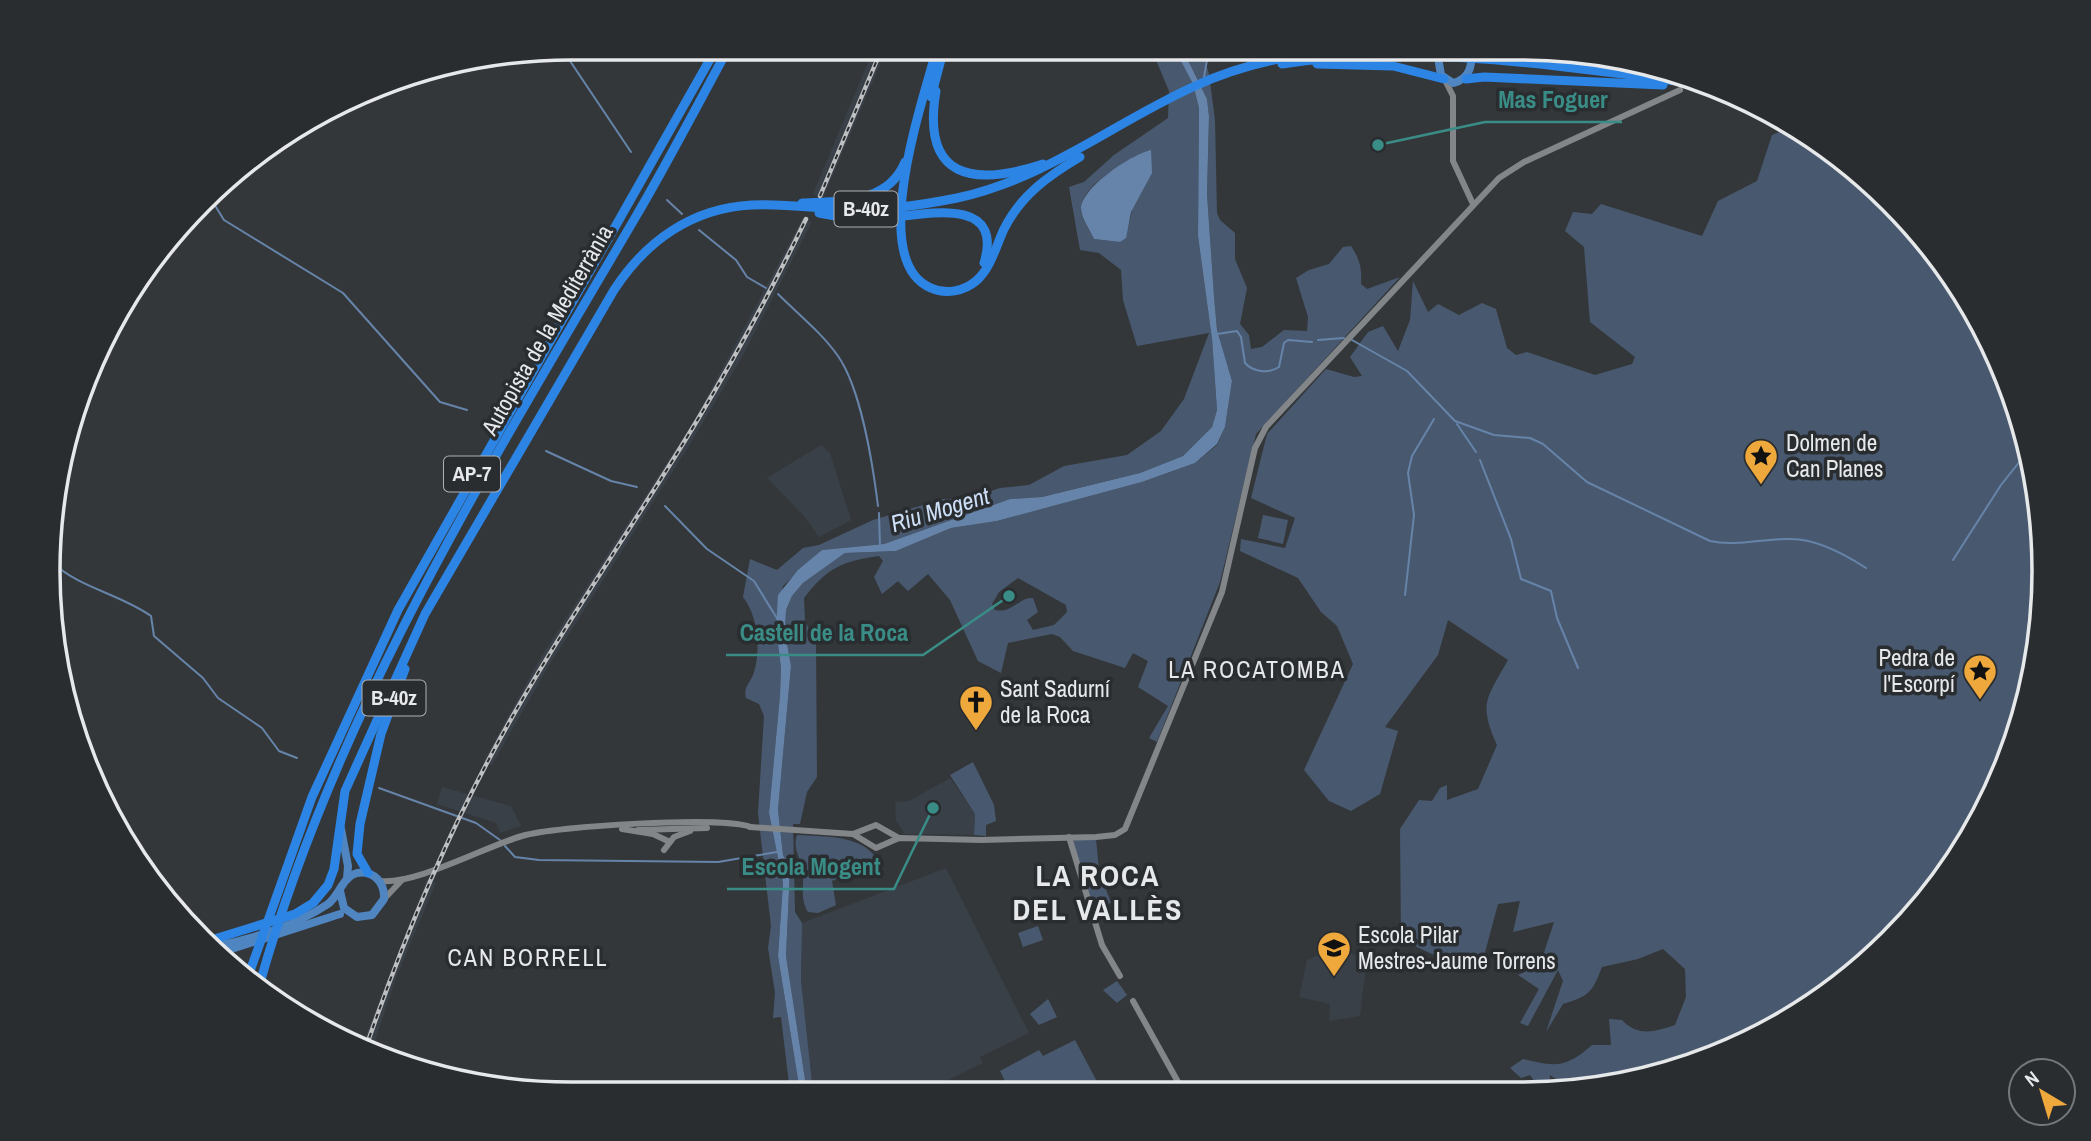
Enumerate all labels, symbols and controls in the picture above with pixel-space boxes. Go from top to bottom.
callout: Mas Foguer [1485,77,1622,122]
text: Mas Foguer [1498,83,1608,115]
road number: B-40z [834,192,898,227]
street label: Autopista de la Mediterrània [473,219,620,441]
place label: Dolmen de Can Planes [1786,427,1884,484]
place icon: Dolmen de Can Planes [1742,437,1780,486]
road number: AP-7 [444,456,500,491]
water label: Riu Mogent [886,479,994,539]
callout: Castell de la Roca [726,610,923,655]
text: Castell de la Roca [740,616,908,648]
place label: Pedra de l'Escorpí [1878,642,1956,699]
place icon: Pedra de l'Escorpí [1961,652,1999,701]
district label: LA ROCATOMBA [1168,653,1346,685]
place label: Sant Sadurní de la Roca [1000,673,1111,730]
road number: B-40z [362,680,426,716]
church icon: Sant Sadurní de la Roca [957,683,995,732]
callout: Escola Mogent [727,844,894,889]
text: Escola Mogent [742,850,881,882]
district label: LA ROCA DEL VALLÈS [1013,855,1183,929]
place label: Escola Pilar Mestres-Jaume Torrens [1358,919,1556,976]
school or university icon: Escola Pilar Mestres-Jaume Torrens [1315,929,1353,978]
district label: CAN BORRELL [448,941,608,973]
north arrow [2007,1057,2077,1127]
text: N [2019,1065,2044,1092]

